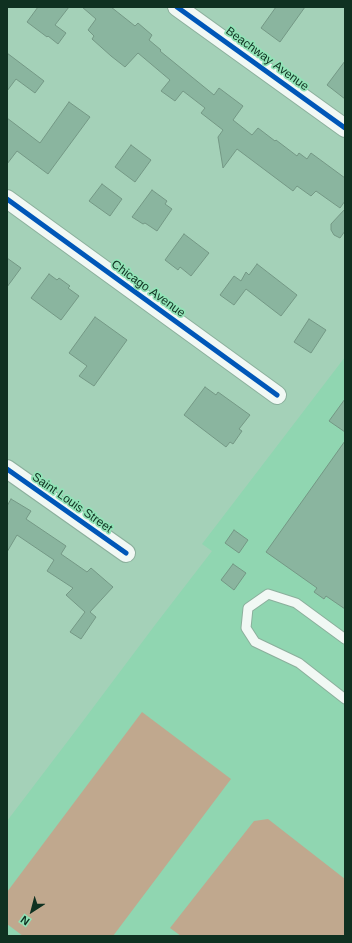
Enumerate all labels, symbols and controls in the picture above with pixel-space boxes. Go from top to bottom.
street label: Beachway Avenue [223,24,311,94]
street label: Chicago Avenue [108,257,188,321]
street label: Saint Louis Street [29,470,115,536]
north arrow [12,891,52,931]
text: N [18,914,32,928]

